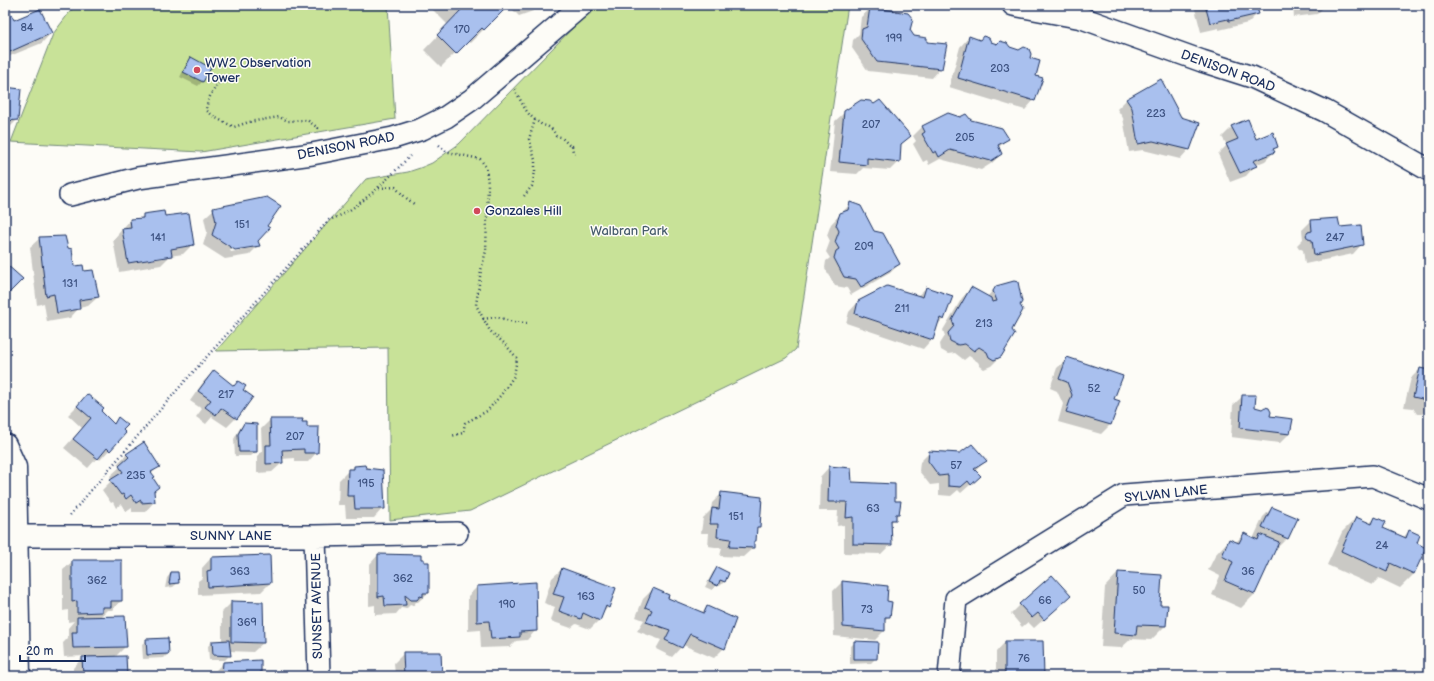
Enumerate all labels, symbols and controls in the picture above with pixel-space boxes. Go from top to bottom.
house number: 84 [20,21,34,34]
house number: 170 [454,23,471,36]
house number: 199 [886,32,902,45]
street label: DENISON ROAD [1179,47,1277,95]
place label: WW2 Observation Tower [205,55,311,86]
house number: 203 [990,62,1010,75]
marker: WW2 Observation Tower [192,65,202,75]
house number: 223 [1146,107,1166,120]
house number: 207 [862,118,881,131]
street label: DENISON ROAD [296,129,396,163]
house number: 205 [955,131,975,144]
place label: Gonzales Hill [485,203,562,219]
marker: Gonzales Hill [472,206,482,216]
house number: 151 [235,218,249,231]
park label: Walbran Park [590,223,668,239]
house number: 141 [150,231,166,244]
house number: 247 [1326,231,1345,244]
house number: 209 [854,240,874,253]
house number: 131 [62,277,78,290]
house number: 211 [895,302,909,315]
house number: 213 [975,317,993,330]
house number: 52 [1088,382,1101,395]
house number: 217 [218,388,235,401]
house number: 207 [286,430,305,443]
house number: 57 [950,459,962,472]
house number: 235 [126,469,146,482]
house number: 195 [358,477,374,490]
street label: SYLVAN LANE [1124,482,1209,506]
house number: 63 [866,502,880,515]
house number: 151 [729,510,743,523]
street label: SUNNY LANE [190,528,272,544]
house number: 24 [1375,539,1389,552]
street label: SUNSET AVENUE [308,552,326,659]
house number: 363 [230,565,250,578]
house number: 36 [1241,565,1255,578]
house number: 362 [393,572,413,585]
house number: 362 [87,574,107,587]
house number: 50 [1133,584,1146,597]
house number: 163 [577,590,595,603]
house number: 66 [1038,594,1052,607]
house number: 190 [498,598,516,611]
house number: 73 [861,603,873,616]
house number: 369 [237,616,257,629]
scale bar [20,637,85,663]
text: 20 m [26,644,53,659]
house number: 76 [1018,652,1030,665]

